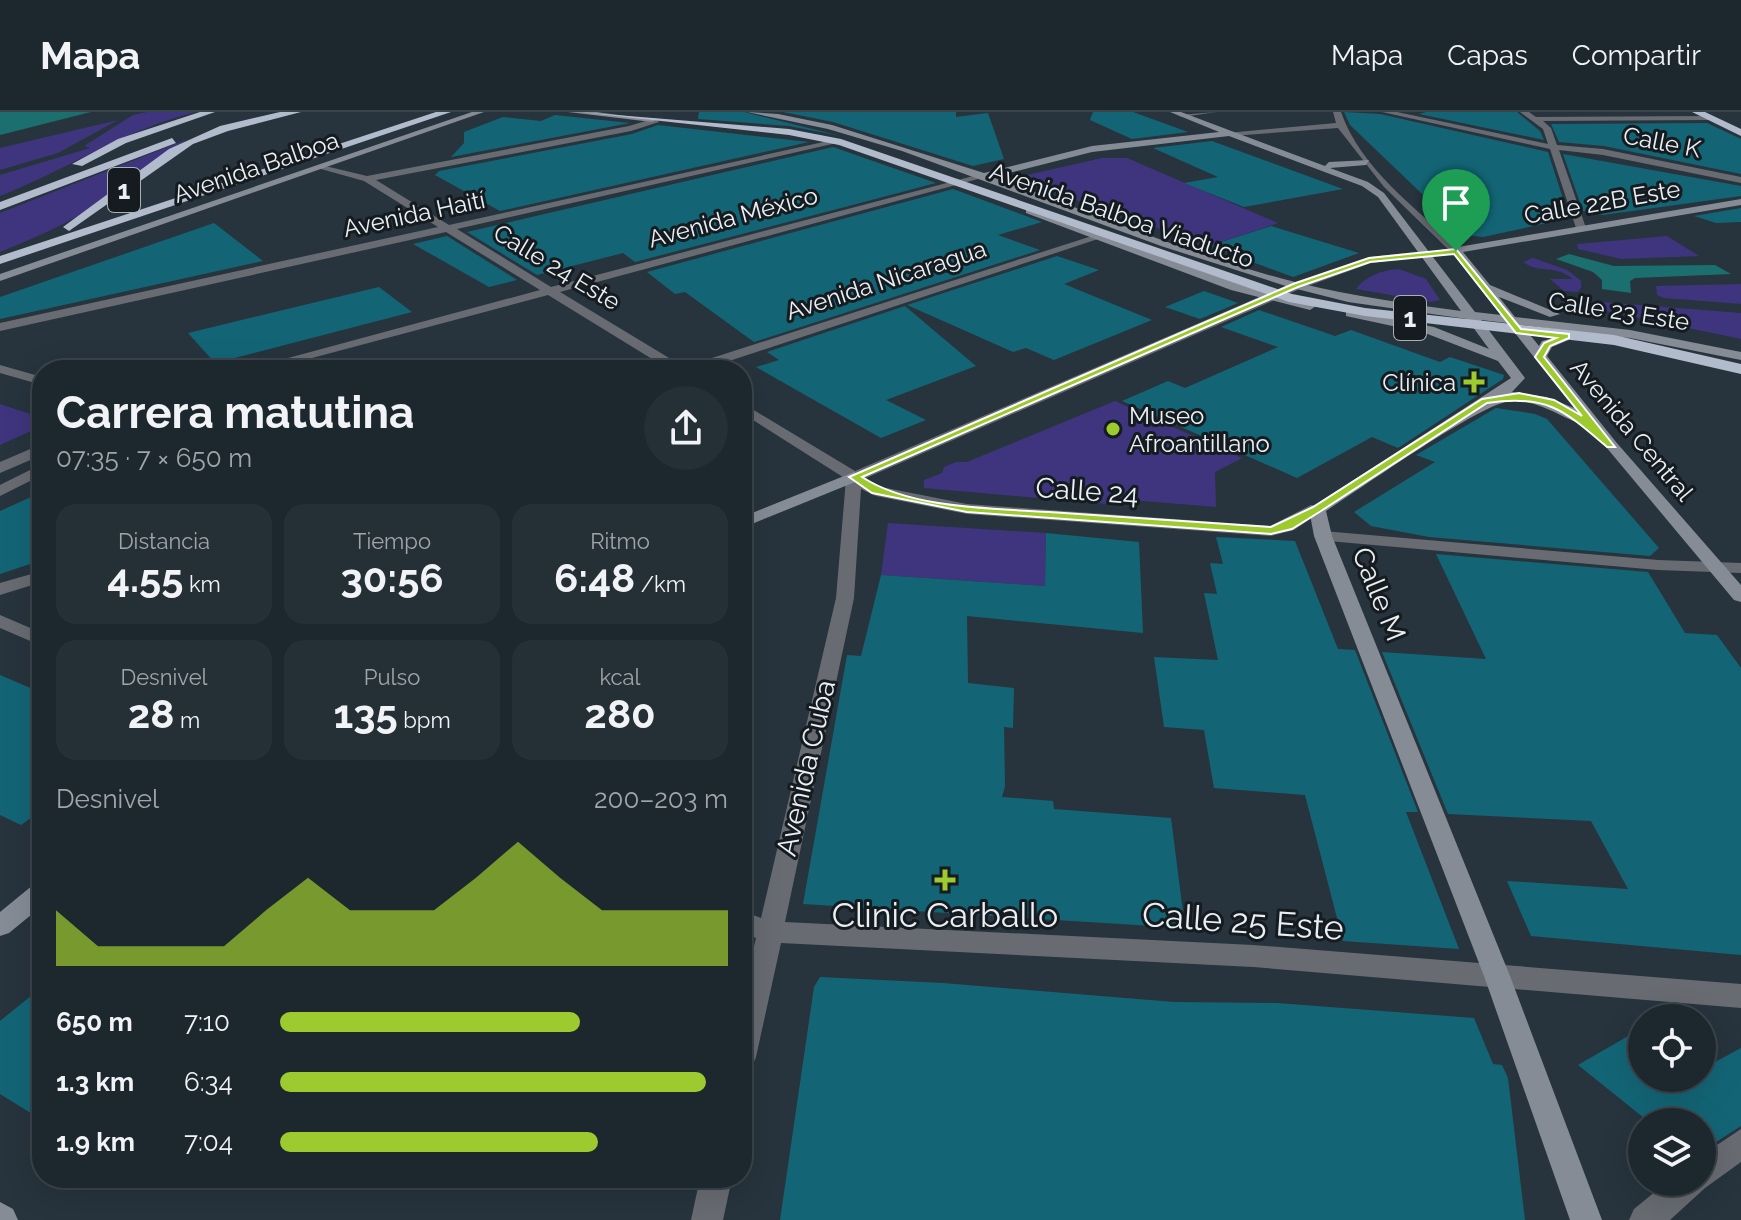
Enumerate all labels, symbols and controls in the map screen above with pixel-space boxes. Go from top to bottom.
text: Mapa [40,33,140,78]
text: Mapa [1331,39,1403,72]
text: Capas [1447,39,1528,72]
text: Compartir [1572,39,1701,72]
street label: Calle K [1621,120,1704,164]
street label: Avenida Balboa [169,125,343,209]
street label: Avenida Balboa Viaducto [986,156,1258,274]
road number: 1 [108,168,140,212]
pin [1422,169,1490,251]
street label: Calle 22B Este [1522,174,1682,230]
street label: Avenida México [645,180,821,254]
icon: arrive [1434,181,1478,225]
street label: Avenida Haití [340,185,488,243]
street label: Calle 24 Este [488,218,626,316]
street label: Avenida Nicaragua [782,234,990,326]
street label: Calle 23 Este [1546,286,1692,336]
road number: 1 [1394,296,1426,340]
street label: Avenida Central [1564,353,1700,507]
place label: Clínica [1382,368,1456,397]
marker: Clínica [1463,371,1485,393]
button: share [644,386,728,470]
text: Carrera matutina [56,387,414,438]
place label: Museo Afroantillano [1129,401,1270,458]
marker: Museo Afroantillano [1104,420,1122,438]
text: 07:35 · 7 × 650 m [56,443,252,473]
street label: Calle 24 [1034,471,1140,511]
text: Distancia [118,528,210,554]
text: Tiempo [353,528,431,554]
text: Ritmo [590,528,650,554]
street label: Calle M [1345,542,1413,646]
text: 4.55 [107,554,183,601]
text: 30:56 [340,554,444,601]
text: 6:48 [554,554,635,601]
text: km [183,571,221,597]
text: /km [635,571,686,597]
text: Desnivel [120,664,208,690]
text: Pulso [364,664,420,690]
text: kcal [599,664,641,690]
street label: Avenida Cuba [770,677,842,859]
text: 28 [128,690,174,737]
text: 135 [333,690,398,737]
text: 280 [584,690,656,737]
text: m [174,707,200,733]
text: bpm [398,707,451,733]
text: Desnivel [56,784,159,814]
text: 200–203 m [594,784,728,814]
marker: Clinic Carballo [934,869,956,891]
street label: Calle 25 Este [1141,894,1345,948]
place label: Clinic Carballo [832,895,1058,935]
map controls [1628,1004,1716,1196]
button: locate [1628,1004,1716,1092]
text: 650 m [56,1007,133,1037]
text: 7:10 [184,1007,230,1037]
text: 1.3 km [56,1067,134,1097]
text: 6:34 [184,1067,233,1097]
button: layers [1628,1108,1716,1196]
text: 1.9 km [56,1127,135,1157]
text: 7:04 [184,1127,233,1157]

